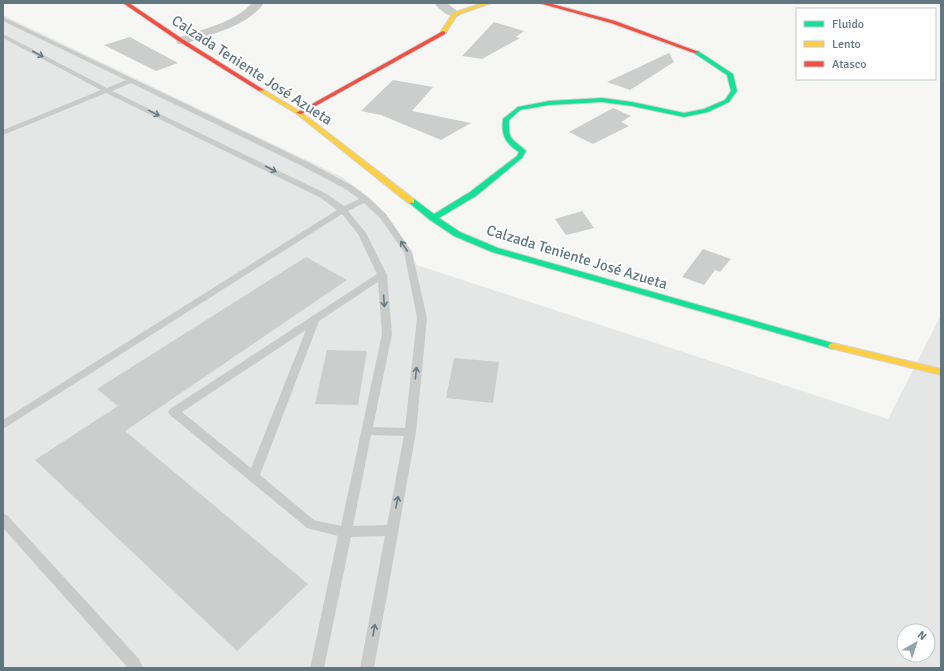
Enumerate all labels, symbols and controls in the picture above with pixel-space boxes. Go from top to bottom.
legend [796,8,936,80]
street label: Calzada Teniente José Azueta [168,11,336,129]
text: Fluido [832,17,864,32]
text: Lento [832,37,861,52]
one-way arrow [31,51,43,59]
text: Atasco [832,57,867,72]
one-way arrow [147,110,159,117]
one-way arrow [264,166,276,174]
street label: Calzada Teniente José Azueta [484,221,670,293]
one-way arrow [400,241,408,252]
one-way arrow [380,294,388,307]
one-way arrow [413,367,420,380]
one-way arrow [393,496,401,509]
one-way arrow [370,623,378,636]
north arrow [896,623,936,663]
text: N [915,628,929,643]

